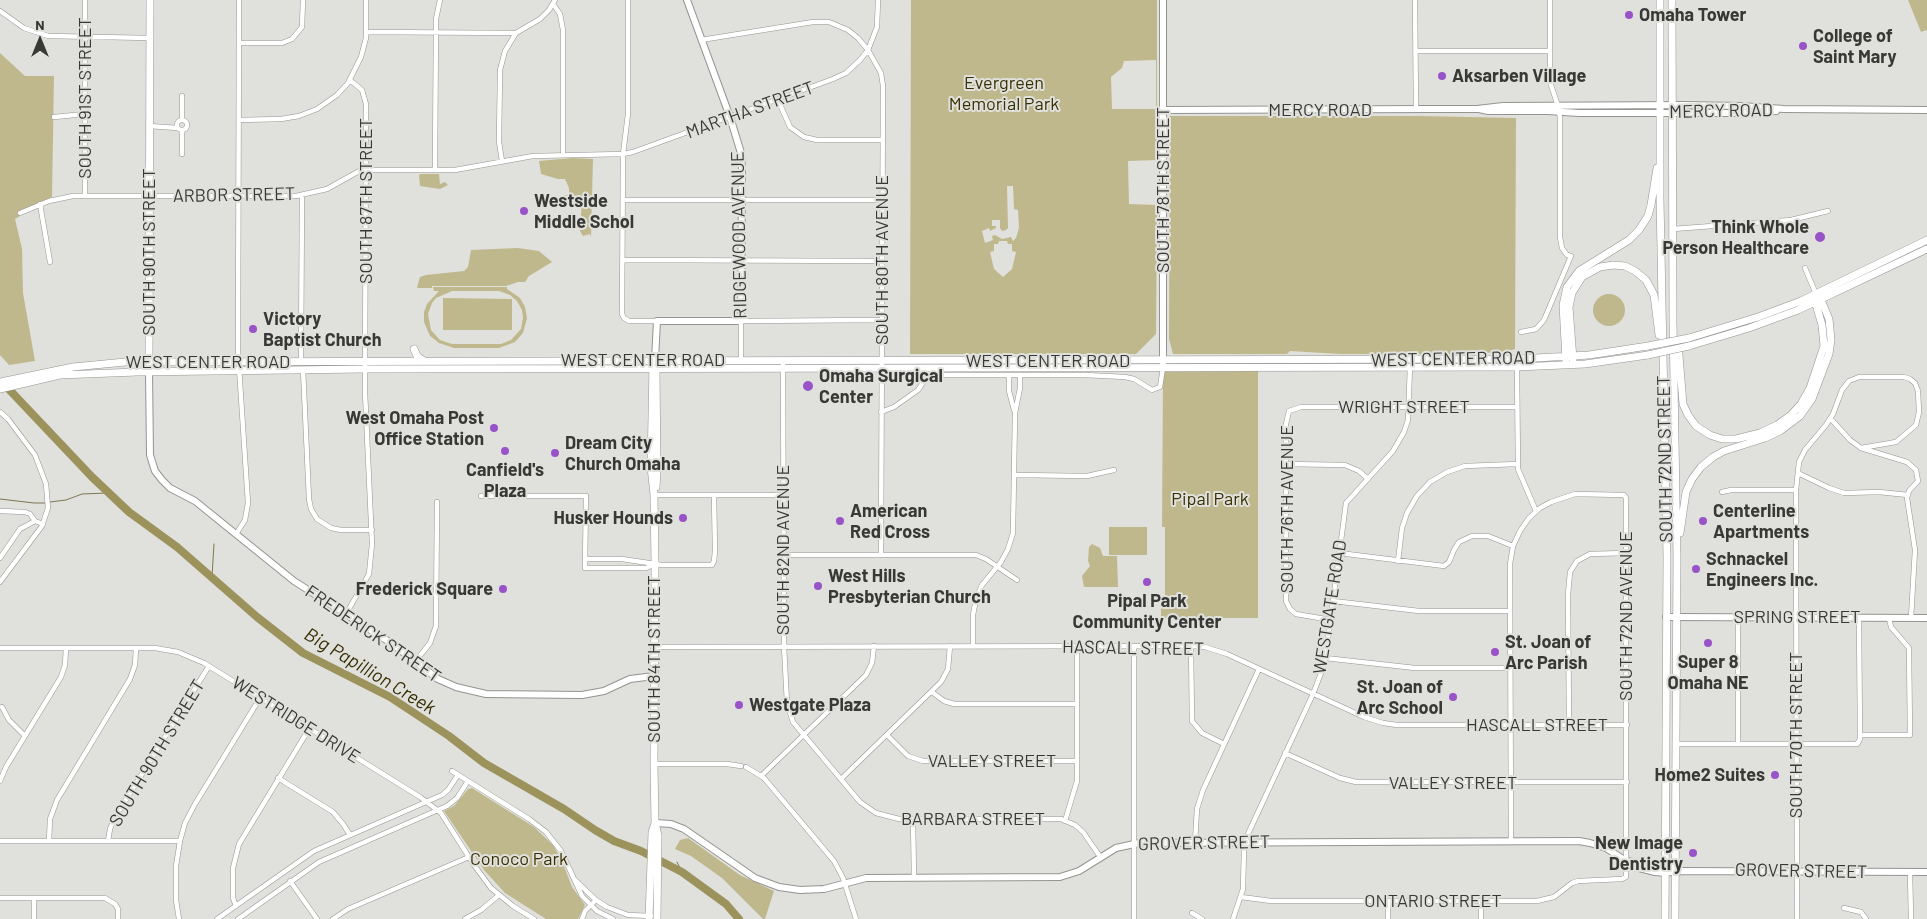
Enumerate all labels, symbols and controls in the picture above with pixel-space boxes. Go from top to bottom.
place label: Omaha Tower [1639,4,1746,26]
marker: Omaha Tower [1623,9,1635,21]
north arrow [15,15,65,65]
text: N [35,16,45,33]
street label: SOUTH 91ST STREET [74,17,96,179]
place label: College of Saint Mary [1813,25,1897,68]
marker: College of Saint Mary [1797,40,1809,52]
place label: Aksarben Village [1452,65,1586,87]
marker: Aksarben Village [1436,70,1448,82]
park label: Evergreen Memorial Park [949,72,1059,115]
street label: MARTHA STREET [683,77,817,143]
street label: MERCY ROAD [1268,99,1372,121]
street label: MERCY ROAD [1669,99,1773,123]
street label: SOUTH 78TH STREET [1152,107,1174,273]
street label: SOUTH 87TH STREET [355,118,377,284]
street label: RIDGEWOOD AVENUE [727,151,751,319]
street label: SOUTH 90TH STREET [138,168,160,336]
street label: SOUTH 80TH AVENUE [871,175,893,345]
street label: ARBOR STREET [173,183,295,207]
place label: Westside Middle Schol [534,190,634,232]
marker: Westside Middle Schol [518,205,530,217]
place label: Think Whole Person Healthcare [1662,216,1809,258]
marker: Think Whole Person Healthcare [1813,230,1827,244]
place label: Victory Baptist Church [263,308,381,350]
marker: Victory Baptist Church [247,323,259,335]
street label: WEST CENTER ROAD [1371,347,1535,371]
street label: WEST CENTER ROAD [561,349,725,371]
street label: WEST CENTER ROAD [966,350,1130,372]
street label: WEST CENTER ROAD [126,351,290,373]
place label: Omaha Surgical Center [819,365,943,408]
street label: SOUTH 72ND STREET [1653,375,1677,543]
marker: Omaha Surgical Center [801,379,815,393]
street label: WRIGHT STREET [1338,396,1470,418]
place label: West Omaha Post Office Station [345,407,484,449]
marker: West Omaha Post Office Station [488,422,500,434]
street label: SOUTH 76TH AVENUE [1276,425,1298,593]
place label: Dream City Church Omaha [565,432,680,474]
marker: Canfield's Plaza [499,445,511,457]
marker: Dream City Church Omaha [549,447,561,459]
place label: Canfield's Plaza [466,459,544,502]
street label: SOUTH 82ND AVENUE [772,465,794,635]
park label: Pipal Park [1171,488,1249,510]
place label: American Red Cross [850,500,930,542]
place label: Centerline Apartments [1713,500,1809,542]
place label: Husker Hounds [554,507,673,529]
marker: Husker Hounds [677,512,689,524]
marker: American Red Cross [834,515,846,527]
marker: Centerline Apartments [1697,515,1709,527]
street label: SOUTH 72ND AVENUE [1615,531,1637,701]
street label: WESTGATE ROAD [1309,538,1351,676]
place label: Schnackel Engineers Inc. [1706,548,1818,590]
marker: Schnackel Engineers Inc. [1690,563,1702,575]
place label: West Hills Presbyterian Church [828,565,991,608]
street label: SOUTH 84TH STREET [643,575,665,743]
marker: Pipal Park Community Center [1141,576,1153,588]
place label: Frederick Square [356,578,493,600]
marker: West Hills Presbyterian Church [812,580,824,592]
street label: FREDERICK STREET [301,581,445,687]
marker: Frederick Square [497,583,509,595]
place label: Pipal Park Community Center [1073,590,1221,632]
street label: SPRING STREET [1733,606,1861,628]
water label: Big Papillion Creek [300,623,440,719]
place label: St. Joan of Arc Parish [1505,631,1591,674]
street label: HASCALL STREET [1062,636,1204,660]
marker: Super 8 Omaha NE [1702,637,1714,649]
marker: St. Joan of Arc Parish [1489,646,1501,658]
place label: Super 8 Omaha NE [1667,651,1749,694]
street label: SOUTH 70TH STREET [1785,652,1807,818]
street label: WESTRIDGE DRIVE [228,672,364,768]
street label: SOUTH 90TH STREET [105,676,209,830]
place label: St. Joan of Arc School [1356,676,1443,719]
marker: St. Joan of Arc School [1447,691,1459,703]
place label: Westgate Plaza [749,694,871,716]
marker: Westgate Plaza [733,699,745,711]
street label: HASCALL STREET [1466,714,1608,736]
street label: VALLEY STREET [928,750,1056,772]
place label: Home2 Suites [1655,764,1765,786]
marker: Home2 Suites [1769,769,1781,781]
street label: VALLEY STREET [1389,772,1517,794]
street label: BARBARA STREET [901,808,1045,830]
street label: GROVER STREET [1138,831,1270,855]
place label: New Image Dentistry [1595,832,1683,874]
marker: New Image Dentistry [1687,847,1699,859]
park label: Conoco Park [470,848,568,870]
street label: GROVER STREET [1735,859,1867,883]
street label: ONTARIO STREET [1364,890,1502,912]

